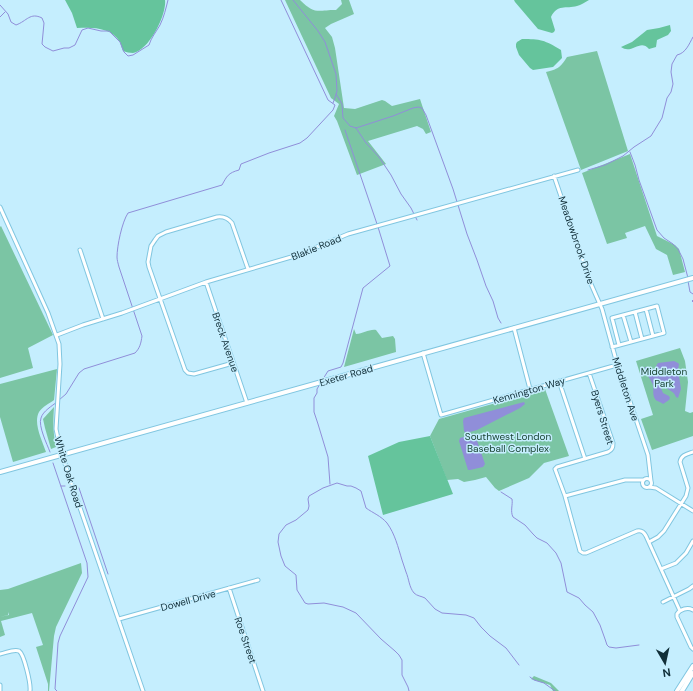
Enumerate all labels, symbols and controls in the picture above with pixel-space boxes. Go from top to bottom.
street label: Meadowbrook Drive [555,194,598,286]
street label: Blakie Road [289,232,343,263]
street label: Breck Avenue [209,310,242,374]
street label: Middleton Ave [609,356,642,423]
street label: Exeter Road [318,362,374,389]
park label: Middleton Park [641,365,688,390]
street label: Kennington Way [492,374,567,407]
street label: Byers Street [588,388,617,446]
park label: Southwest London Baseball Complex [465,430,551,455]
street label: White Oak Road [51,435,86,509]
street label: Dowell Drive [159,587,217,614]
street label: Roe Street [232,615,260,665]
north arrow [645,643,685,683]
text: N [662,665,672,680]

